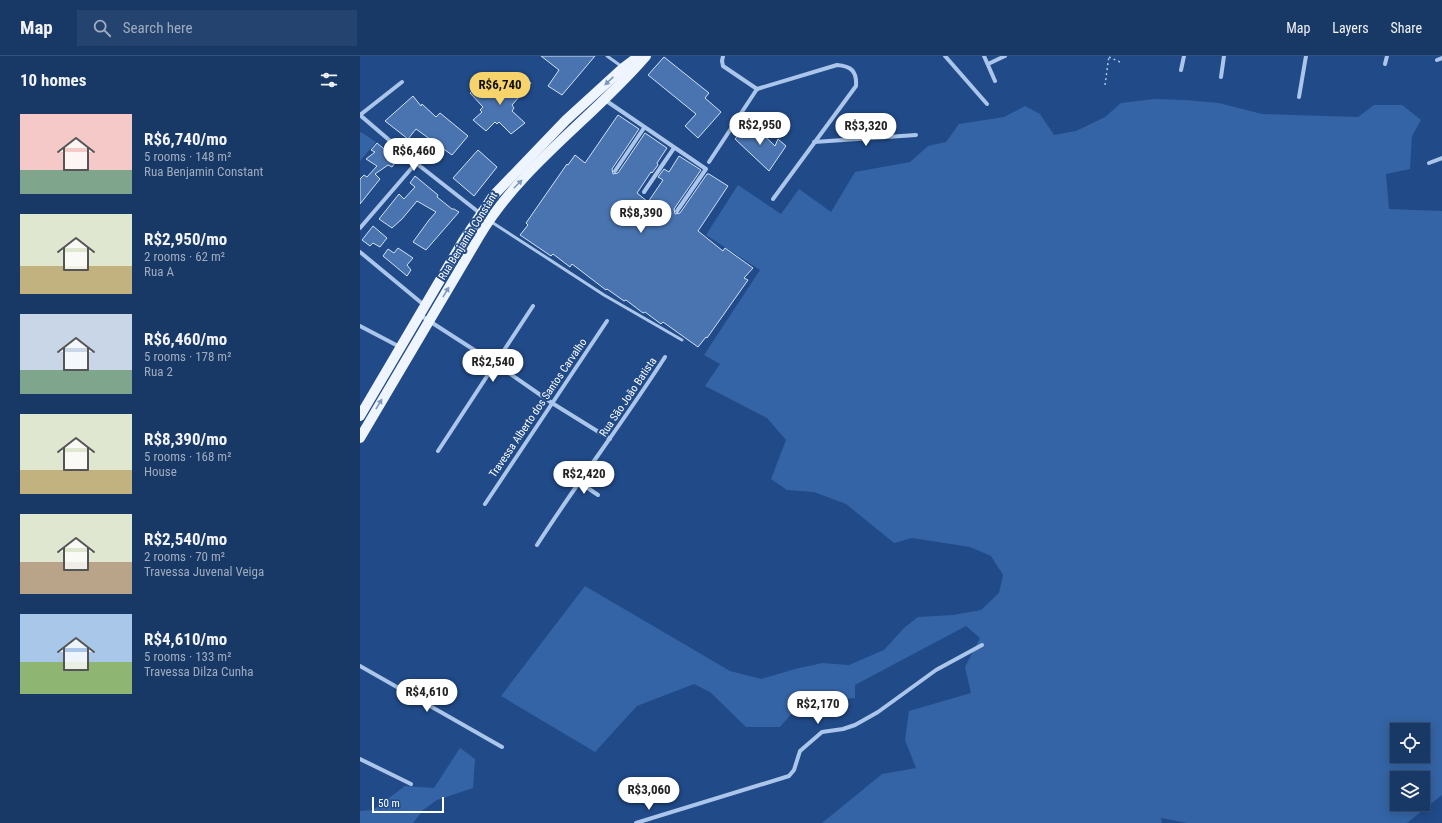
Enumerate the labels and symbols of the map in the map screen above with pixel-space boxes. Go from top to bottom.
pin: R$6,740 [463,72,537,106]
one-way arrow [604,76,614,86]
pin: R$2,950 [723,112,797,146]
pin: R$3,320 [829,113,903,147]
pin: R$6,460 [377,138,451,172]
one-way arrow [513,179,523,189]
street label: Rua Benjamin Constant [436,190,500,282]
pin: R$8,390 [604,200,678,234]
one-way arrow [443,286,450,298]
street label: Travessa Alberto dos Santos Carvalho [487,336,590,480]
pin: R$2,540 [456,349,530,383]
street label: Rua São João Batista [597,355,659,439]
one-way arrow [376,398,383,410]
pin: R$2,420 [547,461,621,495]
pin: R$4,610 [390,679,464,713]
pin: R$2,170 [781,691,855,725]
pin: R$3,060 [612,777,686,811]
scale bar [372,795,444,814]

